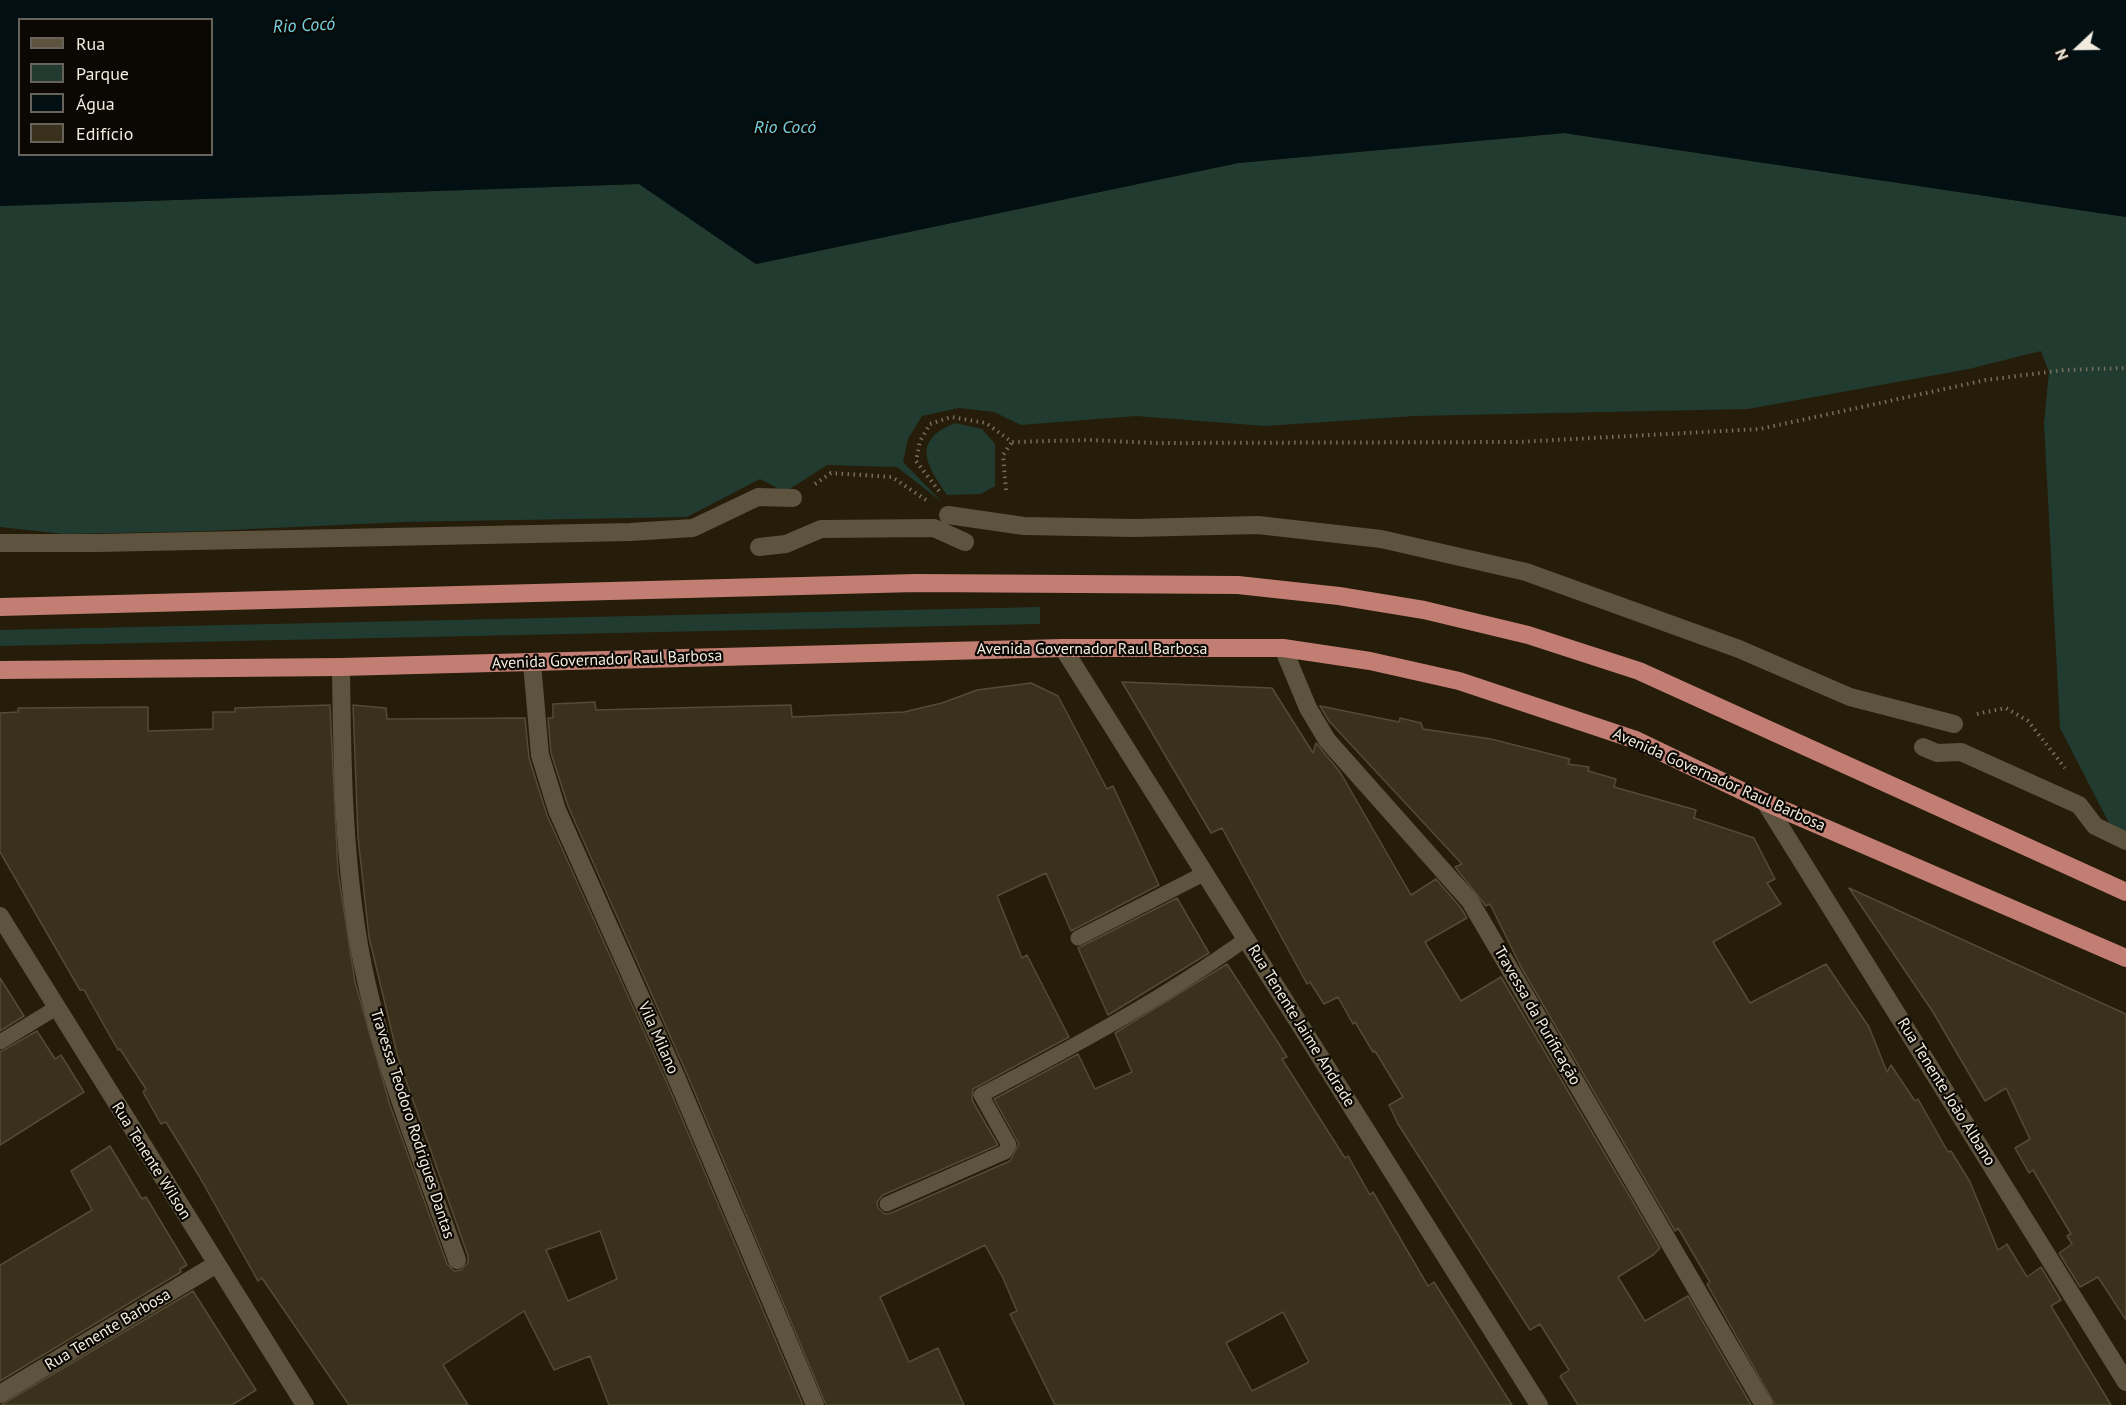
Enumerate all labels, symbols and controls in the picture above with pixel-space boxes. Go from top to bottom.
water label: Rio Cocó [272,14,336,38]
legend [18,18,213,156]
north arrow [2048,18,2108,78]
text: Rua [76,32,105,55]
text: N [2050,46,2073,63]
text: Parque [76,62,129,85]
text: Água [76,92,115,115]
water label: Rio Cocó [754,117,816,139]
text: Edifício [76,122,133,145]
street label: Avenida Governador Raul Barbosa [977,639,1207,659]
street label: Avenida Governador Raul Barbosa [491,646,723,674]
street label: Avenida Governador Raul Barbosa [1610,724,1828,836]
street label: Rua Tenente Jaime Andrade [1243,941,1359,1111]
street label: Travessa da Purificação [1489,943,1585,1089]
street label: Vila Milano [634,999,682,1077]
street label: Travessa Teodoro Rodrigues Dantas [366,1007,458,1241]
street label: Rua Tenente João Albano [1893,1015,1999,1169]
street label: Rua Tenente Wilson [107,1099,195,1223]
street label: Rua Tenente Barbosa [42,1285,174,1375]

